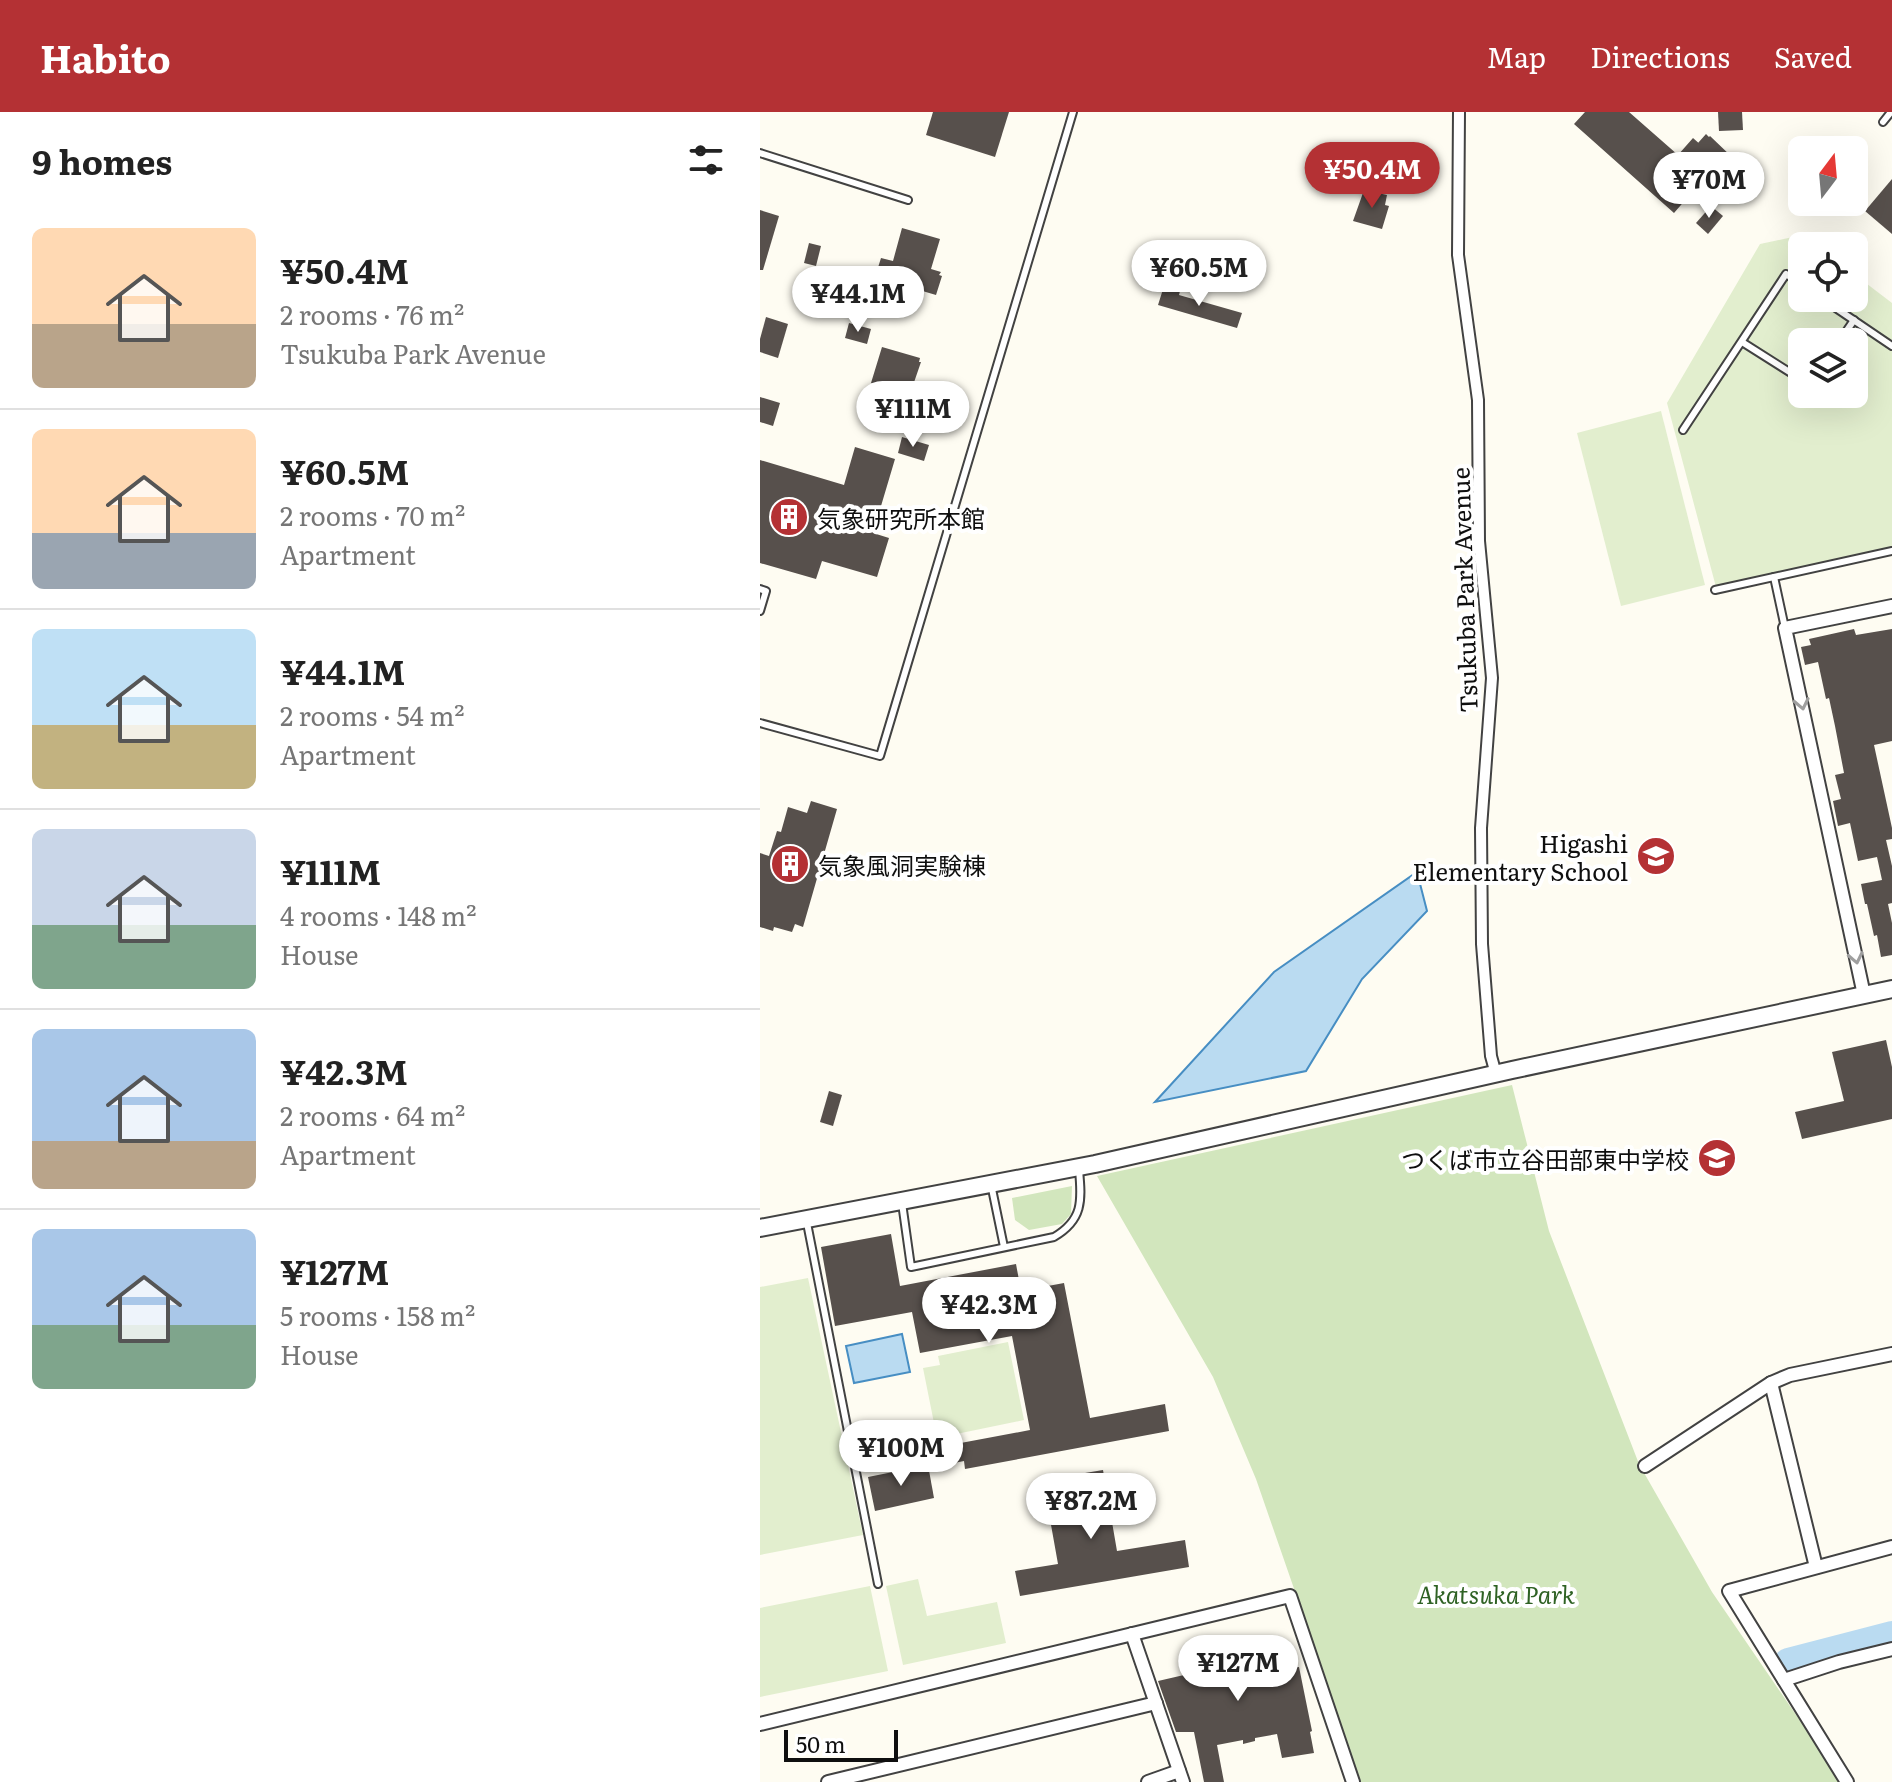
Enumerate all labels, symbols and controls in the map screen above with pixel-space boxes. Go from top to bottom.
text: Habito [40,28,171,85]
text: Map [1487,35,1546,77]
text: Directions [1590,35,1730,77]
text: Saved [1774,35,1852,77]
text: 9 homes [32,135,172,185]
north arrow [1788,136,1868,216]
map controls [1788,136,1868,408]
icon: filters [684,138,728,182]
pin: ¥50.4M [1307,142,1437,210]
text: ¥50.4M [1323,148,1421,187]
pin: ¥70M [1662,152,1756,220]
text: ¥70M [1671,158,1747,197]
button: locate [1788,232,1868,312]
pin: ¥60.5M [1134,240,1264,308]
text: ¥50.4M [280,244,409,294]
text: ¥60.5M [1150,246,1248,285]
icon: home [96,260,192,356]
pin: ¥44.1M [793,266,923,334]
text: ¥44.1M [810,272,906,311]
text: 2 rooms · 76 m² [280,294,464,333]
button: layers [1788,328,1868,408]
text: Tsukuba Park Avenue [280,333,546,372]
pin: ¥111M [857,381,969,449]
text: ¥111M [874,387,952,426]
text: ¥60.5M [280,445,409,495]
icon: home [96,461,192,557]
street label: Tsukuba Park Avenue [1441,467,1485,713]
text: 2 rooms · 70 m² [280,495,465,534]
building icon: 気象研究所本館 [768,496,810,538]
place label: 気象研究所本館 [817,500,985,535]
text: Apartment [280,534,416,573]
text: ¥44.1M [280,645,405,695]
icon: home [96,661,192,757]
text: 2 rooms · 54 m² [280,695,465,734]
one-way arrow [1793,697,1810,710]
text: Apartment [280,734,416,773]
place label: Higashi Elementary School [1412,825,1628,888]
school or university icon: Higashi Elementary School [1635,835,1677,877]
building icon: 気象風洞実験棟 [769,843,811,885]
text: ¥111M [280,845,381,895]
place label: 気象風洞実験棟 [818,847,986,882]
icon: home [96,861,192,957]
text: 4 rooms · 148 m² [280,895,476,934]
text: House [280,934,358,973]
one-way arrow [1847,951,1864,965]
text: ¥42.3M [280,1045,408,1095]
icon: home [96,1061,192,1157]
text: 2 rooms · 64 m² [280,1095,465,1134]
text: Apartment [280,1134,416,1173]
school or university icon: つくば市立谷田部東中学校 [1696,1137,1738,1179]
place label: つくば市立谷田部東中学校 [1401,1141,1689,1176]
text: ¥127M [280,1245,389,1295]
icon: home [96,1261,192,1357]
pin: ¥42.3M [924,1277,1054,1345]
text: ¥42.3M [940,1283,1038,1322]
text: 5 rooms · 158 m² [280,1295,475,1334]
text: House [280,1334,358,1373]
pin: ¥100M [845,1420,957,1488]
text: ¥100M [857,1426,945,1465]
pin: ¥87.2M [1026,1473,1156,1541]
text: ¥87.2M [1044,1479,1138,1518]
park label: Akatsuka Park [1417,1576,1576,1611]
pin: ¥127M [1182,1635,1294,1703]
text: ¥127M [1196,1641,1280,1680]
scale bar [784,1726,898,1762]
text: 50 m [796,1727,846,1760]

